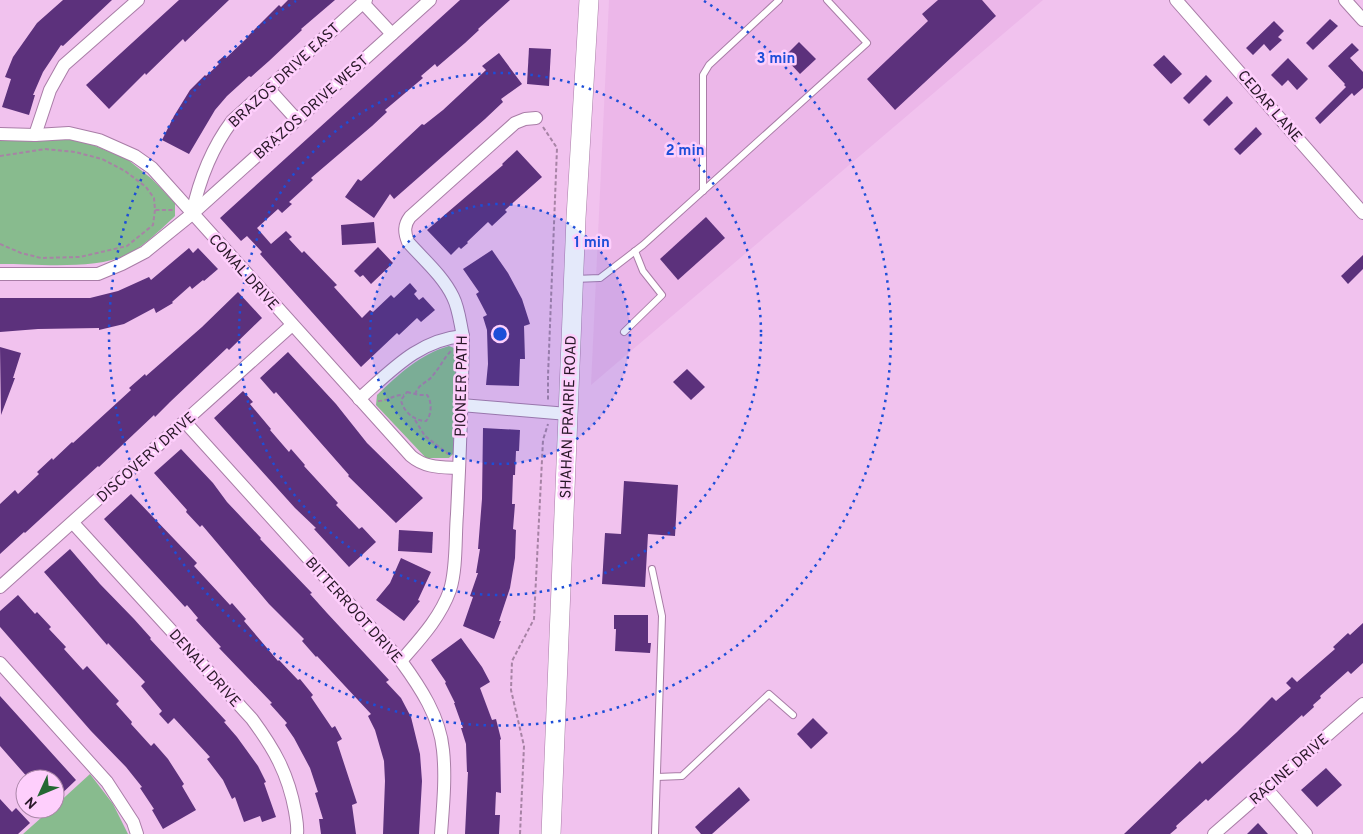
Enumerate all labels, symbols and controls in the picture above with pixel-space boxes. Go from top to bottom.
street label: BRAZOS DRIVE EAST [225,20,345,133]
text: 3 min [756,50,796,69]
street label: BRAZOS DRIVE WEST [251,52,373,165]
street label: CEDAR LANE [1232,67,1305,147]
text: 2 min [665,142,705,161]
street label: COMAL DRIVE [204,231,282,315]
text: 1 min [574,234,610,253]
centre of rings [491,325,509,343]
street label: PIONEER PATH [452,335,473,437]
street label: SHAHAN PRAIRIE ROAD [557,335,582,499]
street label: DISCOVERY DRIVE [94,409,200,507]
street label: BITTERROOT DRIVE [300,554,405,668]
street label: DENALI DRIVE [164,626,244,712]
street label: RACINE DRIVE [1246,731,1333,810]
north arrow [15,769,65,819]
text: N [22,792,41,812]

